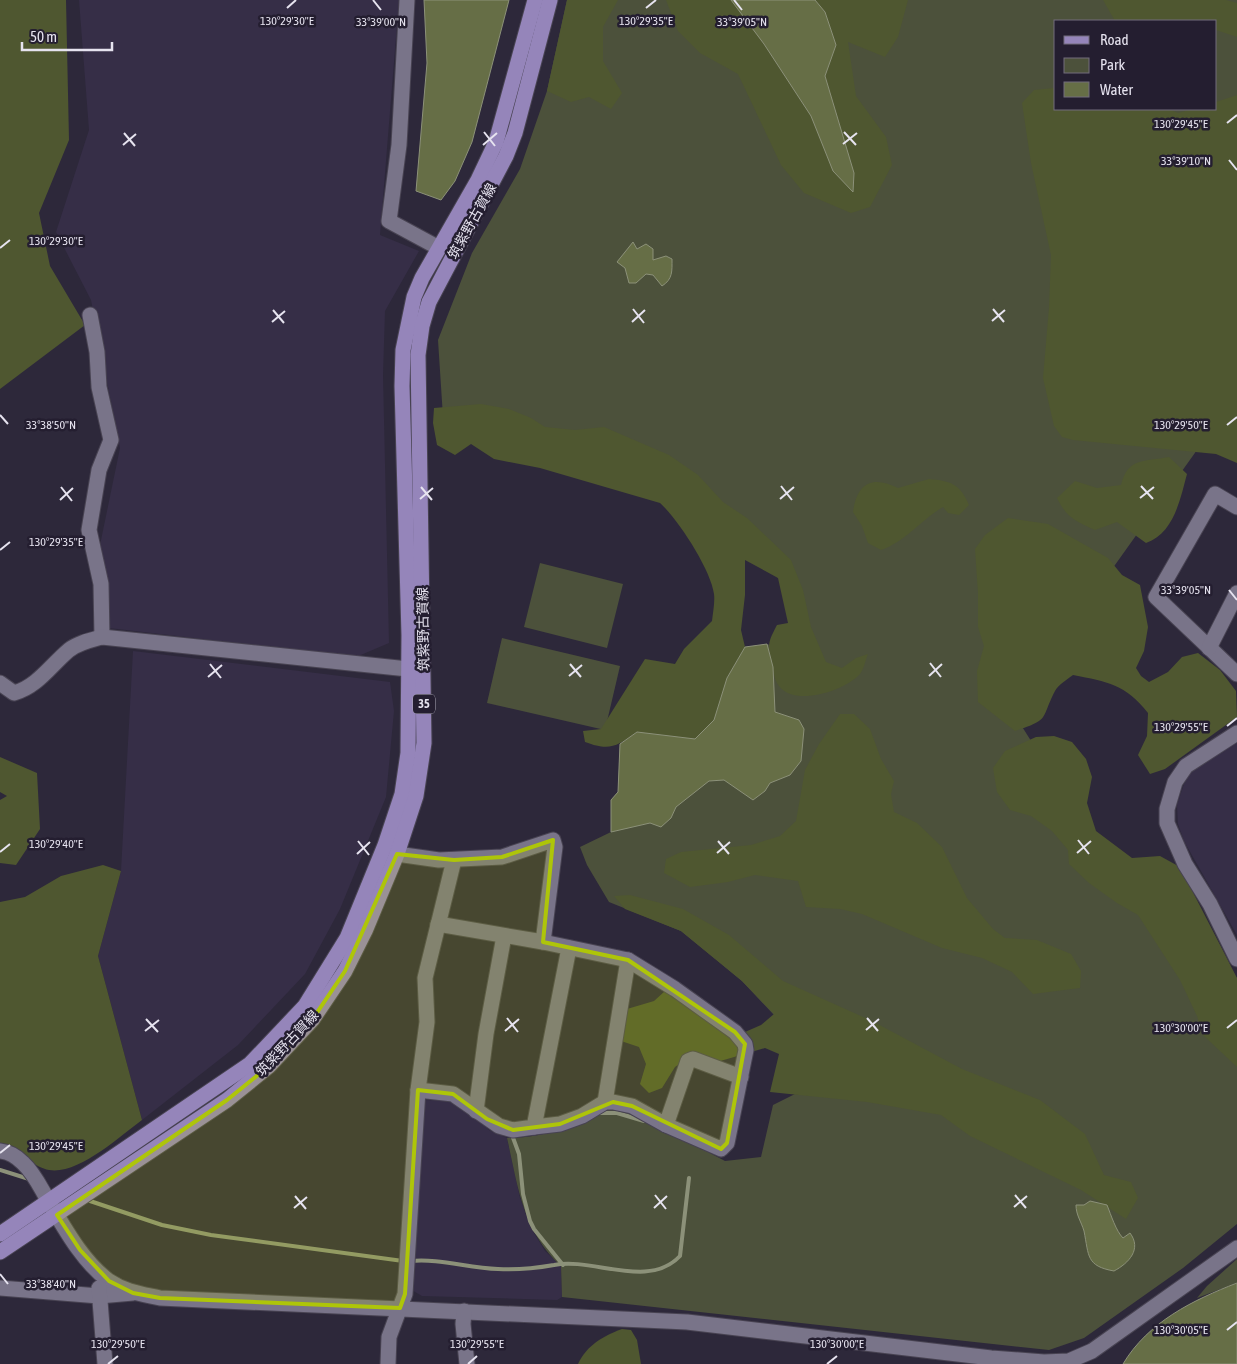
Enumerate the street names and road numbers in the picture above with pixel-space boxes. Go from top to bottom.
street label: 筑紫野古賀線 [445,180,499,262]
street label: 筑紫野古賀線 [414,587,432,671]
road number: 35 [413,694,435,714]
street label: 筑紫野古賀線 [253,1007,321,1079]

